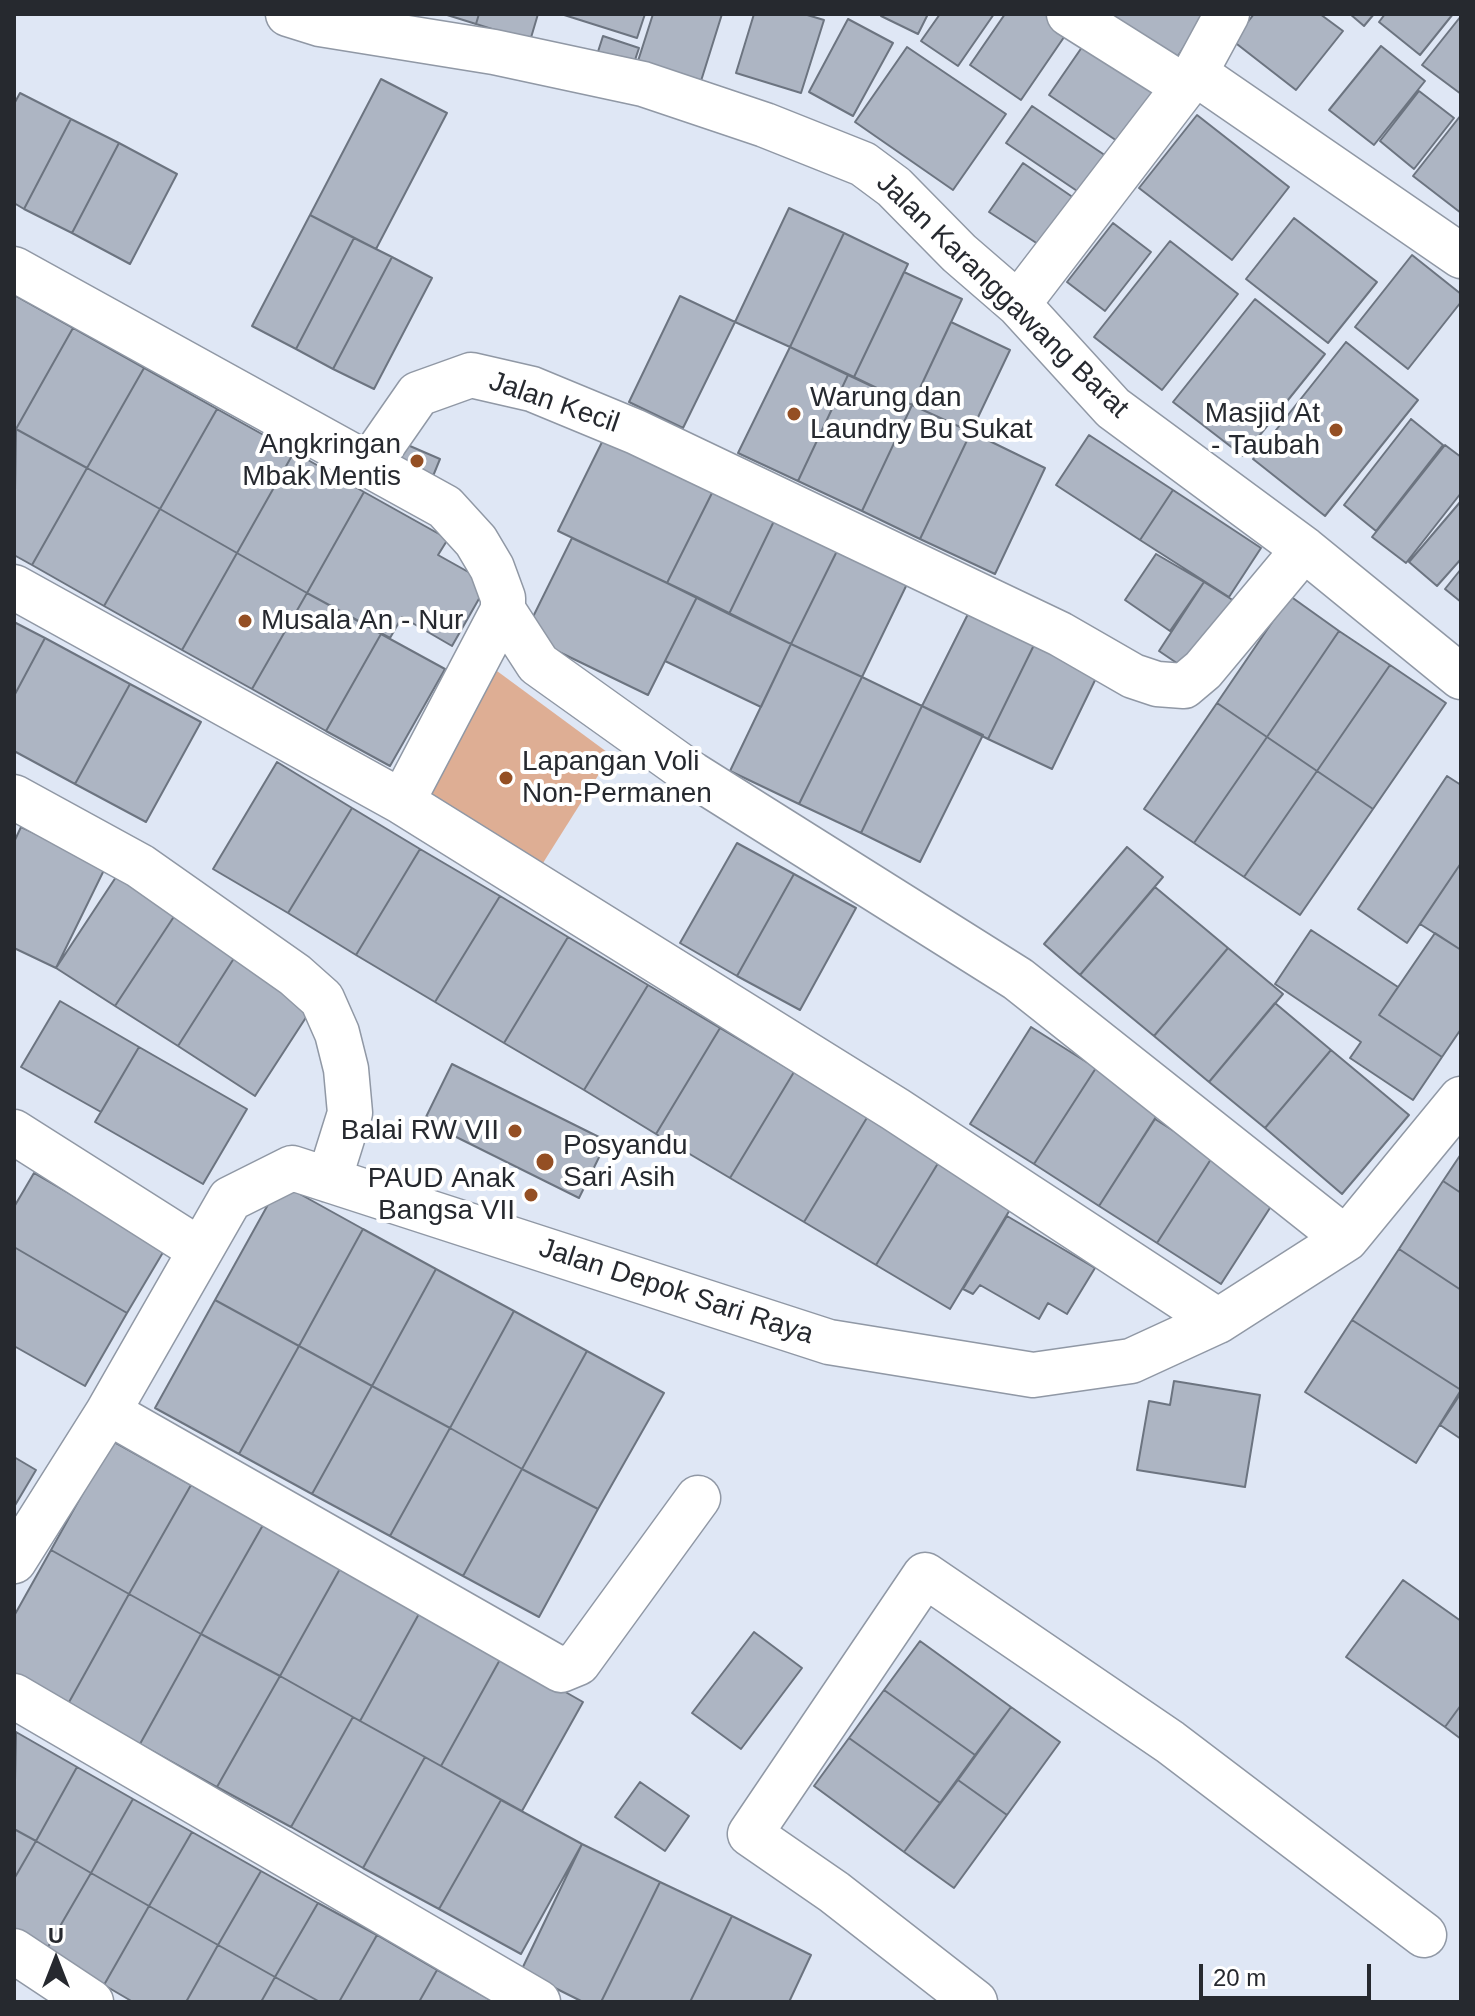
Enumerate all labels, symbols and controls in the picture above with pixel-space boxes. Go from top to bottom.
street label: Jalan Karanggawang Barat [869,167,1135,425]
street label: Jalan Kecil [485,365,623,441]
place label: Warung dan Laundry Bu Sukat [810,381,1033,447]
place label: Masjid At - Taubah [1205,397,1320,463]
marker: Warung dan Laundry Bu Sukat [785,405,803,423]
marker: Masjid At - Taubah [1327,421,1345,439]
place label: Angkringan Mbak Mentis [242,428,401,494]
marker: Angkringan Mbak Mentis [408,452,426,470]
place label: Musala An - Nur [261,604,463,638]
marker: Musala An - Nur [236,612,254,630]
place label: Lapangan Voli Non-Permanen [522,745,712,811]
marker: Lapangan Voli Non-Permanen [497,769,515,787]
place label: Balai RW VII [341,1114,499,1148]
marker: Balai RW VII [506,1122,524,1140]
place label: Posyandu Sari Asih [563,1129,688,1195]
marker: Posyandu Sari Asih [534,1151,556,1173]
place label: PAUD Anak Bangsa VII [368,1162,515,1228]
marker: PAUD Anak Bangsa VII [522,1186,540,1204]
street label: Jalan Depok Sari Raya [535,1232,817,1352]
north arrow [16,1920,96,2000]
text: U [48,1923,64,1948]
scale bar [1203,1948,1375,1998]
text: 20 m [1213,1964,1266,1991]

